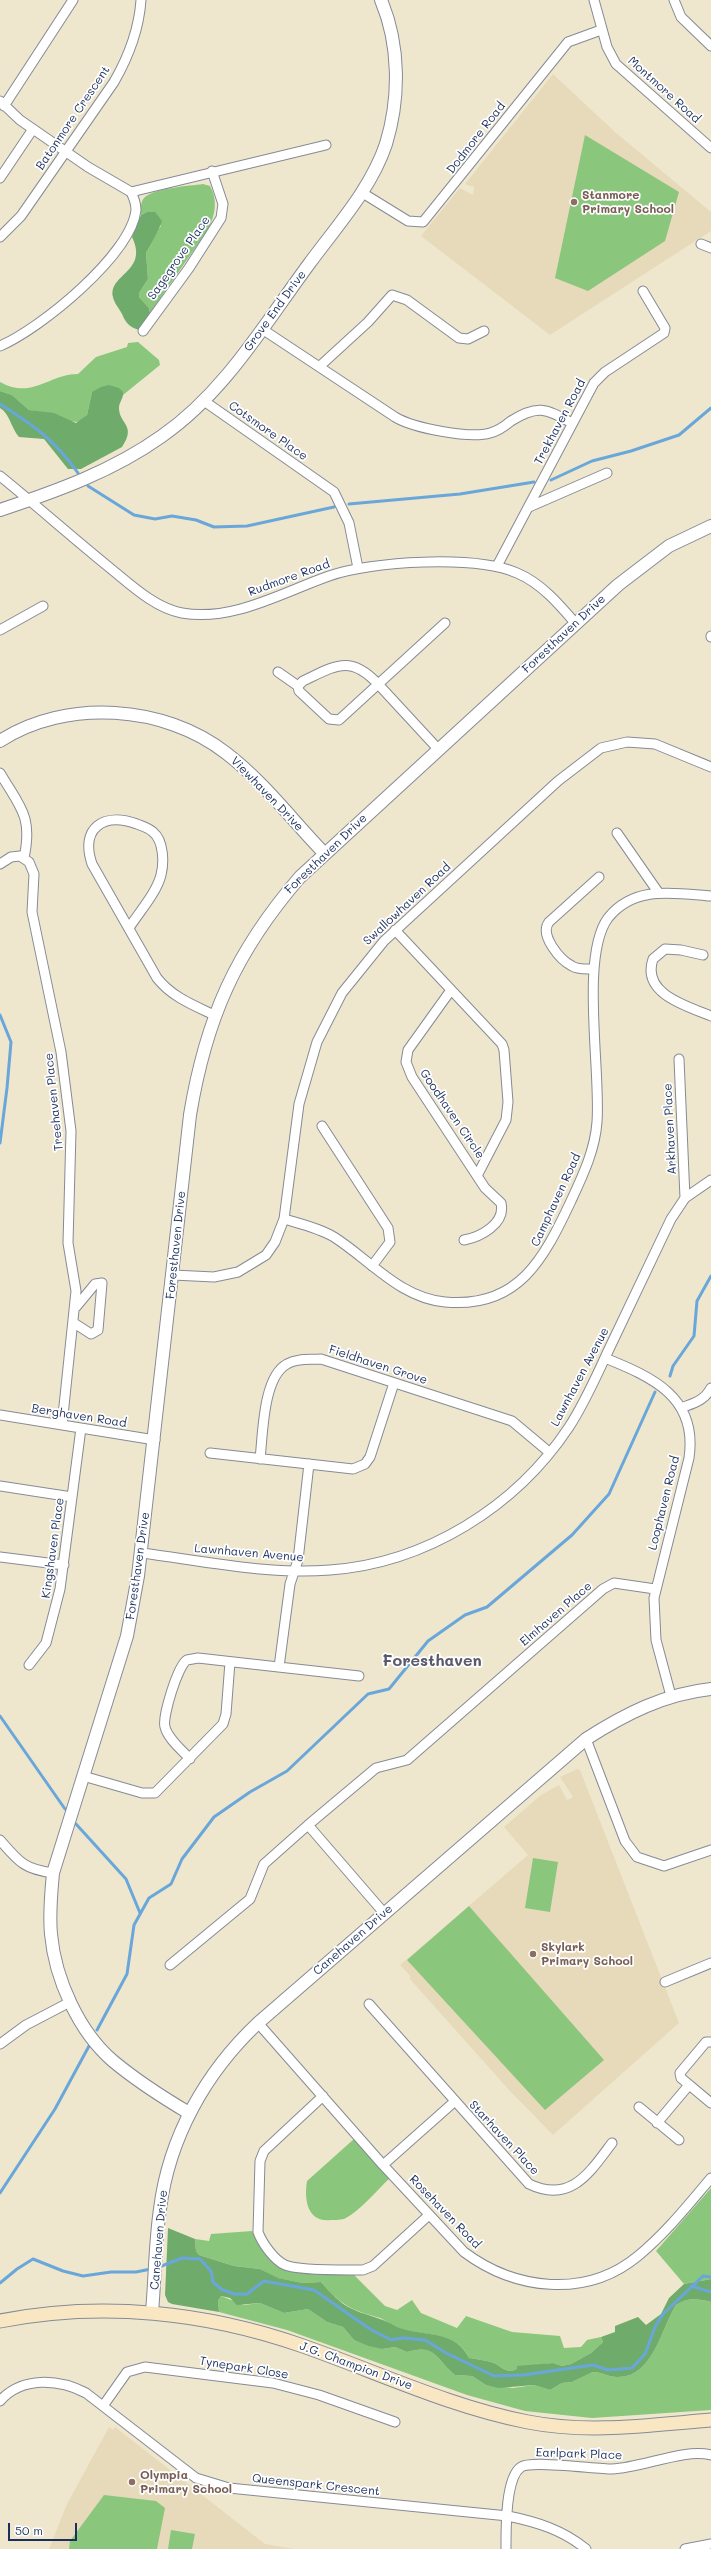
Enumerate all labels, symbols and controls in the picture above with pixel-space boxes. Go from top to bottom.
street label: Montmore Road [625,54,703,126]
street label: Batonmore Crescent [33,63,113,173]
street label: Dodmore Road [444,99,508,177]
place label: Stanmore Primary School [582,188,674,216]
marker: Stanmore Primary School [569,197,579,207]
street label: Sagegrove Place [145,213,213,303]
street label: Grove End Drive [241,268,309,354]
street label: Trekhaven Road [531,377,589,467]
street label: Cotsmore Place [226,398,310,464]
street label: Rudmore Road [246,557,332,599]
street label: Foresthaven Drive [519,592,609,676]
street label: Viewhaven Drive [228,754,306,834]
street label: Foresthaven Drive [282,811,370,897]
street label: Swallowhaven Road [360,860,454,948]
street label: Treehaven Place [42,1052,66,1152]
street label: Goodhaven Circle [417,1066,487,1162]
street label: Arkhaven Place [660,1083,680,1175]
street label: Camphaven Road [528,1151,584,1249]
street label: Foresthaven Drive [163,1190,189,1300]
street label: Lawnhaven Avenue [548,1325,612,1429]
street label: Fieldhaven Grove [327,1342,429,1388]
street label: Berghaven Road [30,1401,128,1431]
street label: Loophaven Road [645,1455,683,1551]
street label: Kingshaven Place [39,1497,67,1599]
street label: Foresthaven Drive [123,1511,153,1621]
street label: Lawnhaven Avenue [194,1541,304,1565]
street label: Elmhaven Place [517,1579,595,1649]
district label: Foresthaven [382,1651,482,1671]
street label: Canehaven Drive [310,1902,396,1978]
place label: Skylark Primary School [541,1940,633,1968]
marker: Skylark Primary School [528,1949,538,1959]
street label: Starhaven Place [466,2098,542,2178]
street label: Rosehaven Road [406,2172,484,2252]
street label: Canehaven Drive [147,2189,171,2291]
street label: J.G. Champion Drive [298,2339,414,2393]
street label: Tynepark Close [198,2354,290,2382]
street label: Earlpark Place [535,2445,623,2463]
place label: Olympia Primary School [140,2468,232,2496]
street label: Queenspark Crescent [251,2471,381,2499]
marker: Olympia Primary School [127,2477,137,2487]
scale bar [10,2515,79,2541]
text: 50 m [15,2522,43,2538]

